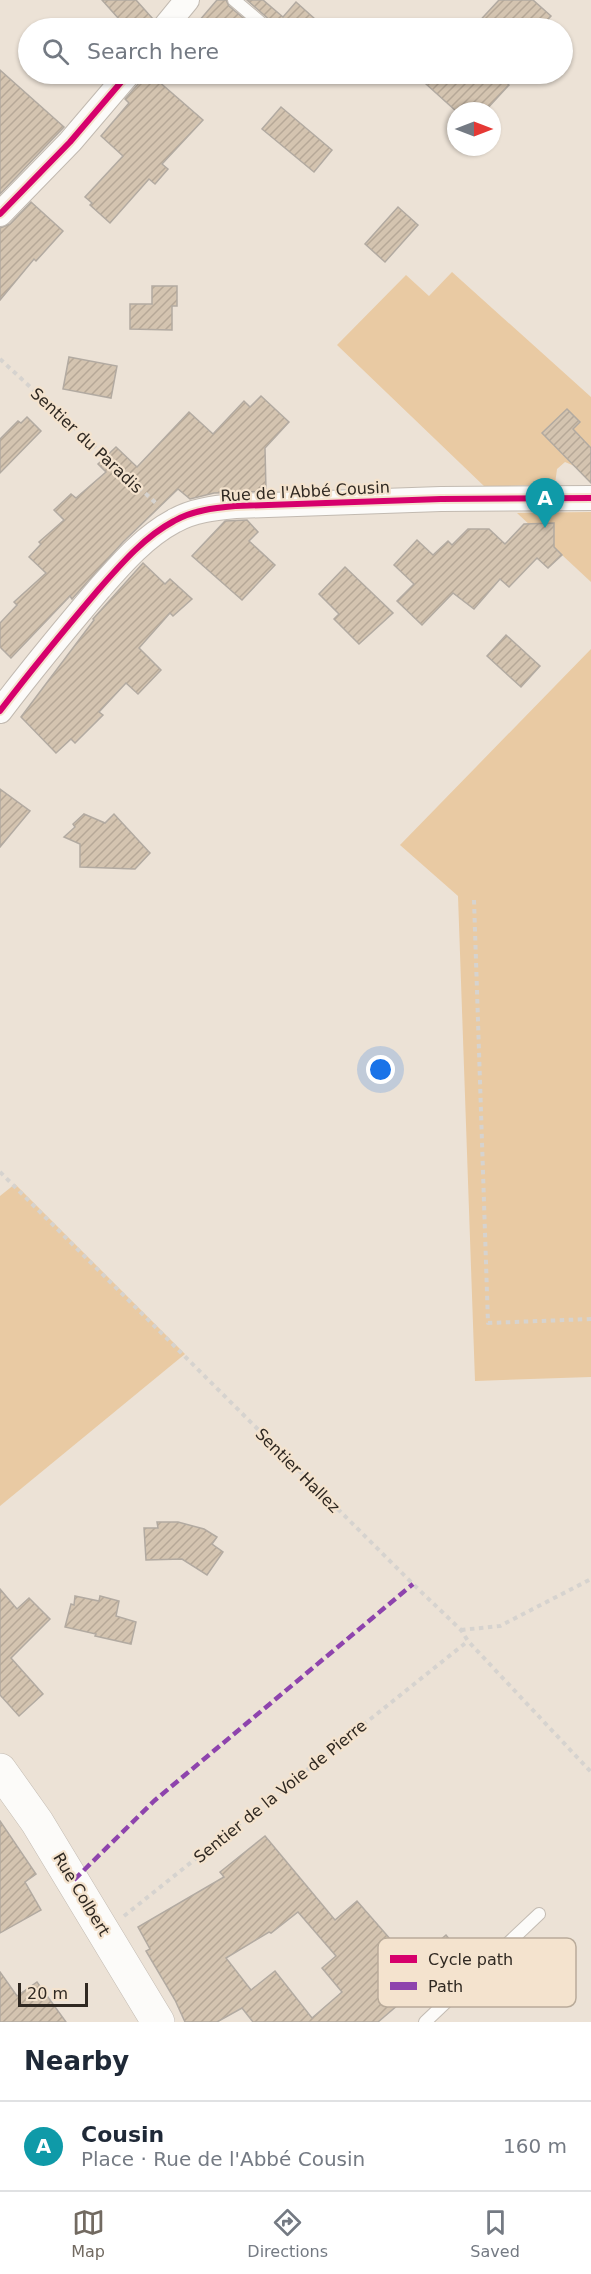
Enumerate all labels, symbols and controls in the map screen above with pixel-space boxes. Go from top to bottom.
search box [18,18,573,84]
icon: search [39,35,72,68]
text: Search here [87,39,219,64]
north arrow [447,102,501,156]
street label: Sentier du Paradis [27,384,146,497]
street label: Rue de l'Abbé Cousin [220,478,390,505]
pin: A [526,478,564,528]
your location [366,1055,395,1084]
street label: Sentier Hallez [252,1424,344,1516]
street label: Sentier de la Voie de Pierre [190,1716,370,1867]
street label: Rue Colbert [49,1849,114,1939]
legend [378,1938,576,2007]
text: Cycle path [428,1950,513,1969]
text: Path [428,1977,463,1996]
scale bar [18,1980,88,2008]
text: 20 m [27,1984,68,2003]
text: Nearby [24,2046,129,2076]
text: Cousin [81,2122,164,2147]
text: A [36,2134,51,2158]
text: 160 m [503,2134,567,2158]
text: Place · Rue de l'Abbé Cousin [81,2147,365,2171]
tab: Map [71,2206,105,2261]
tab: Directions [247,2206,328,2261]
tab: Saved [470,2206,520,2261]

